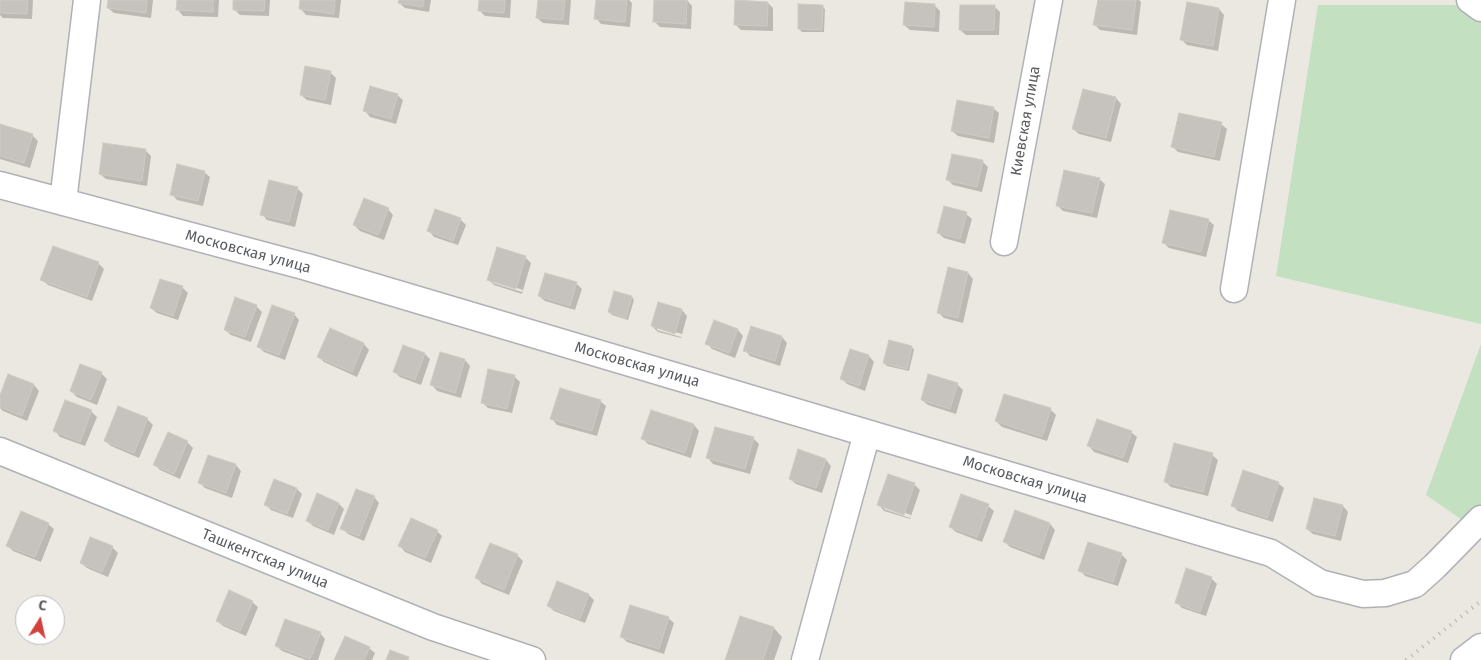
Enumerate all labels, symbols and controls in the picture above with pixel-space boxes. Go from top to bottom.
street label: Киевская улица [1007,65,1045,177]
street label: Московская улица [183,227,313,277]
street label: Московская улица [572,339,702,391]
street label: Московская улица [961,452,1089,508]
street label: Ташкентская улица [199,525,331,593]
north arrow [15,595,65,645]
text: С [37,597,48,615]

